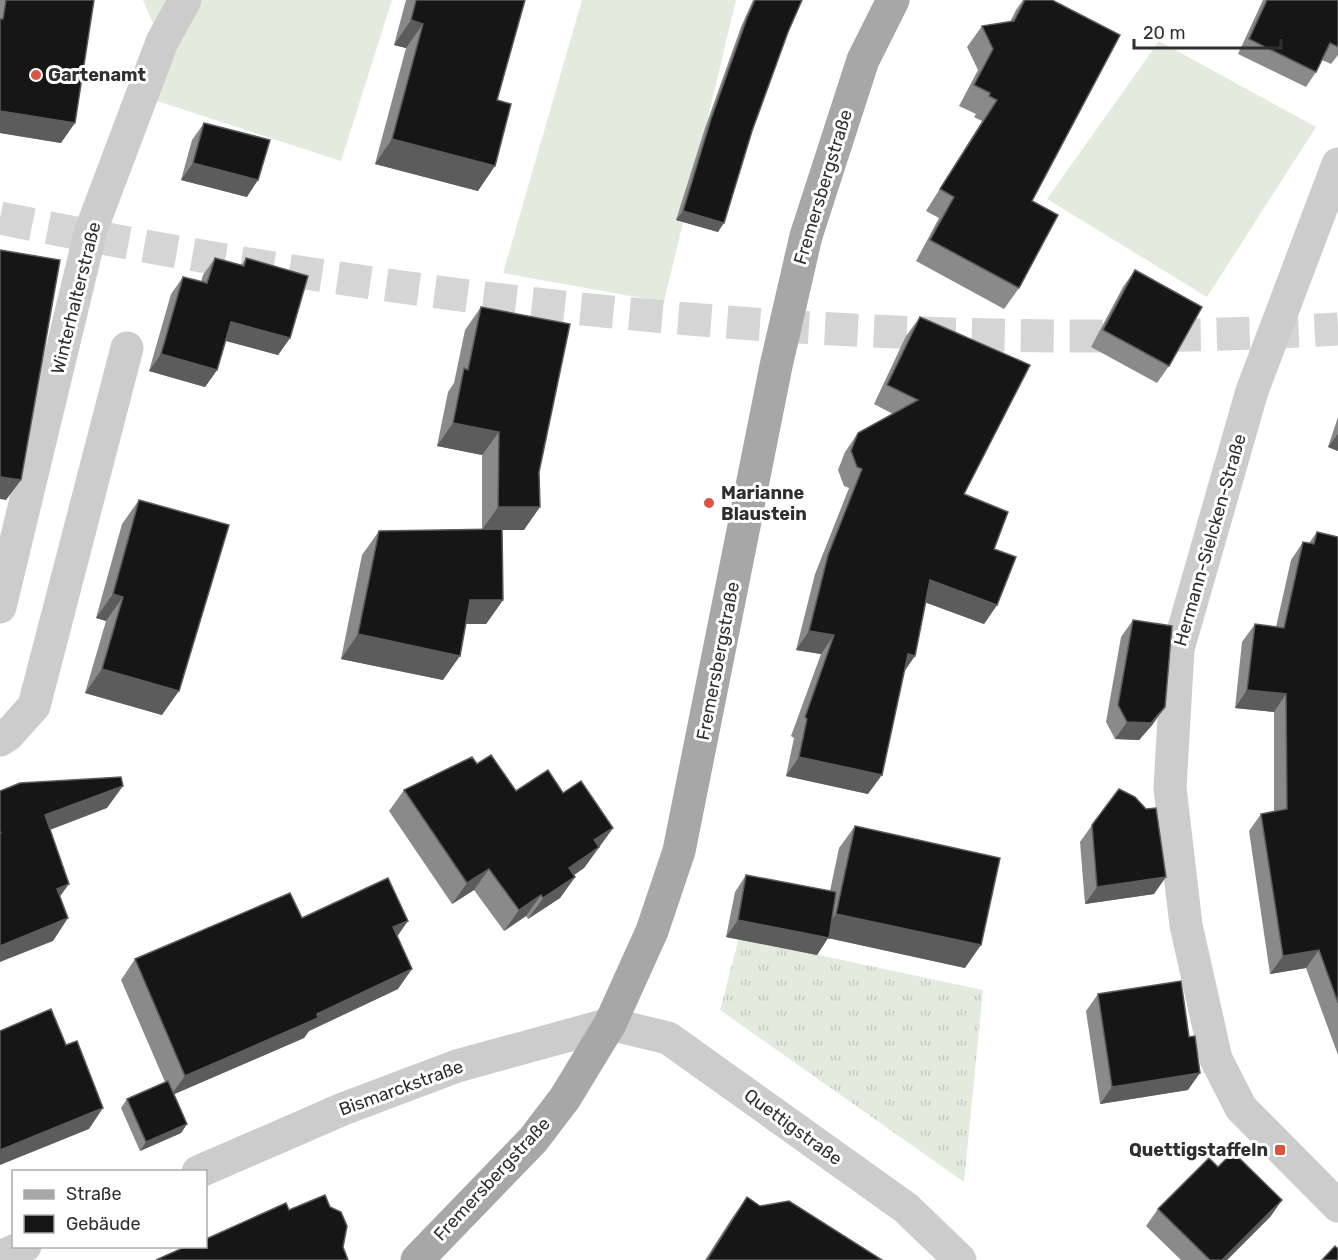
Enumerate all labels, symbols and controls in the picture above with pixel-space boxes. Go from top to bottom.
scale bar [1134,12,1281,50]
text: 20 m [1143,22,1185,44]
place label: Gartenamt [48,64,146,86]
marker: Gartenamt [29,68,43,82]
street label: Fremersbergstraße [789,107,857,267]
street label: Winterhalterstraße [46,220,106,376]
street label: Hermann-Sielcken-Straße [1169,431,1251,649]
place label: Marianne Blaustein [721,482,807,525]
marker: Marianne Blaustein [702,496,716,510]
street label: Fremersbergstraße [692,580,744,742]
street label: Bismarckstraße [336,1055,466,1121]
street label: Quettigstraße [740,1084,846,1170]
street label: Fremersbergstraße [429,1113,555,1245]
place label: Quettigstaffeln [1129,1139,1268,1161]
marker: Quettigstaffeln [1273,1143,1287,1157]
legend [12,1170,207,1248]
text: Straße [66,1183,122,1205]
text: Gebäude [66,1213,141,1235]

